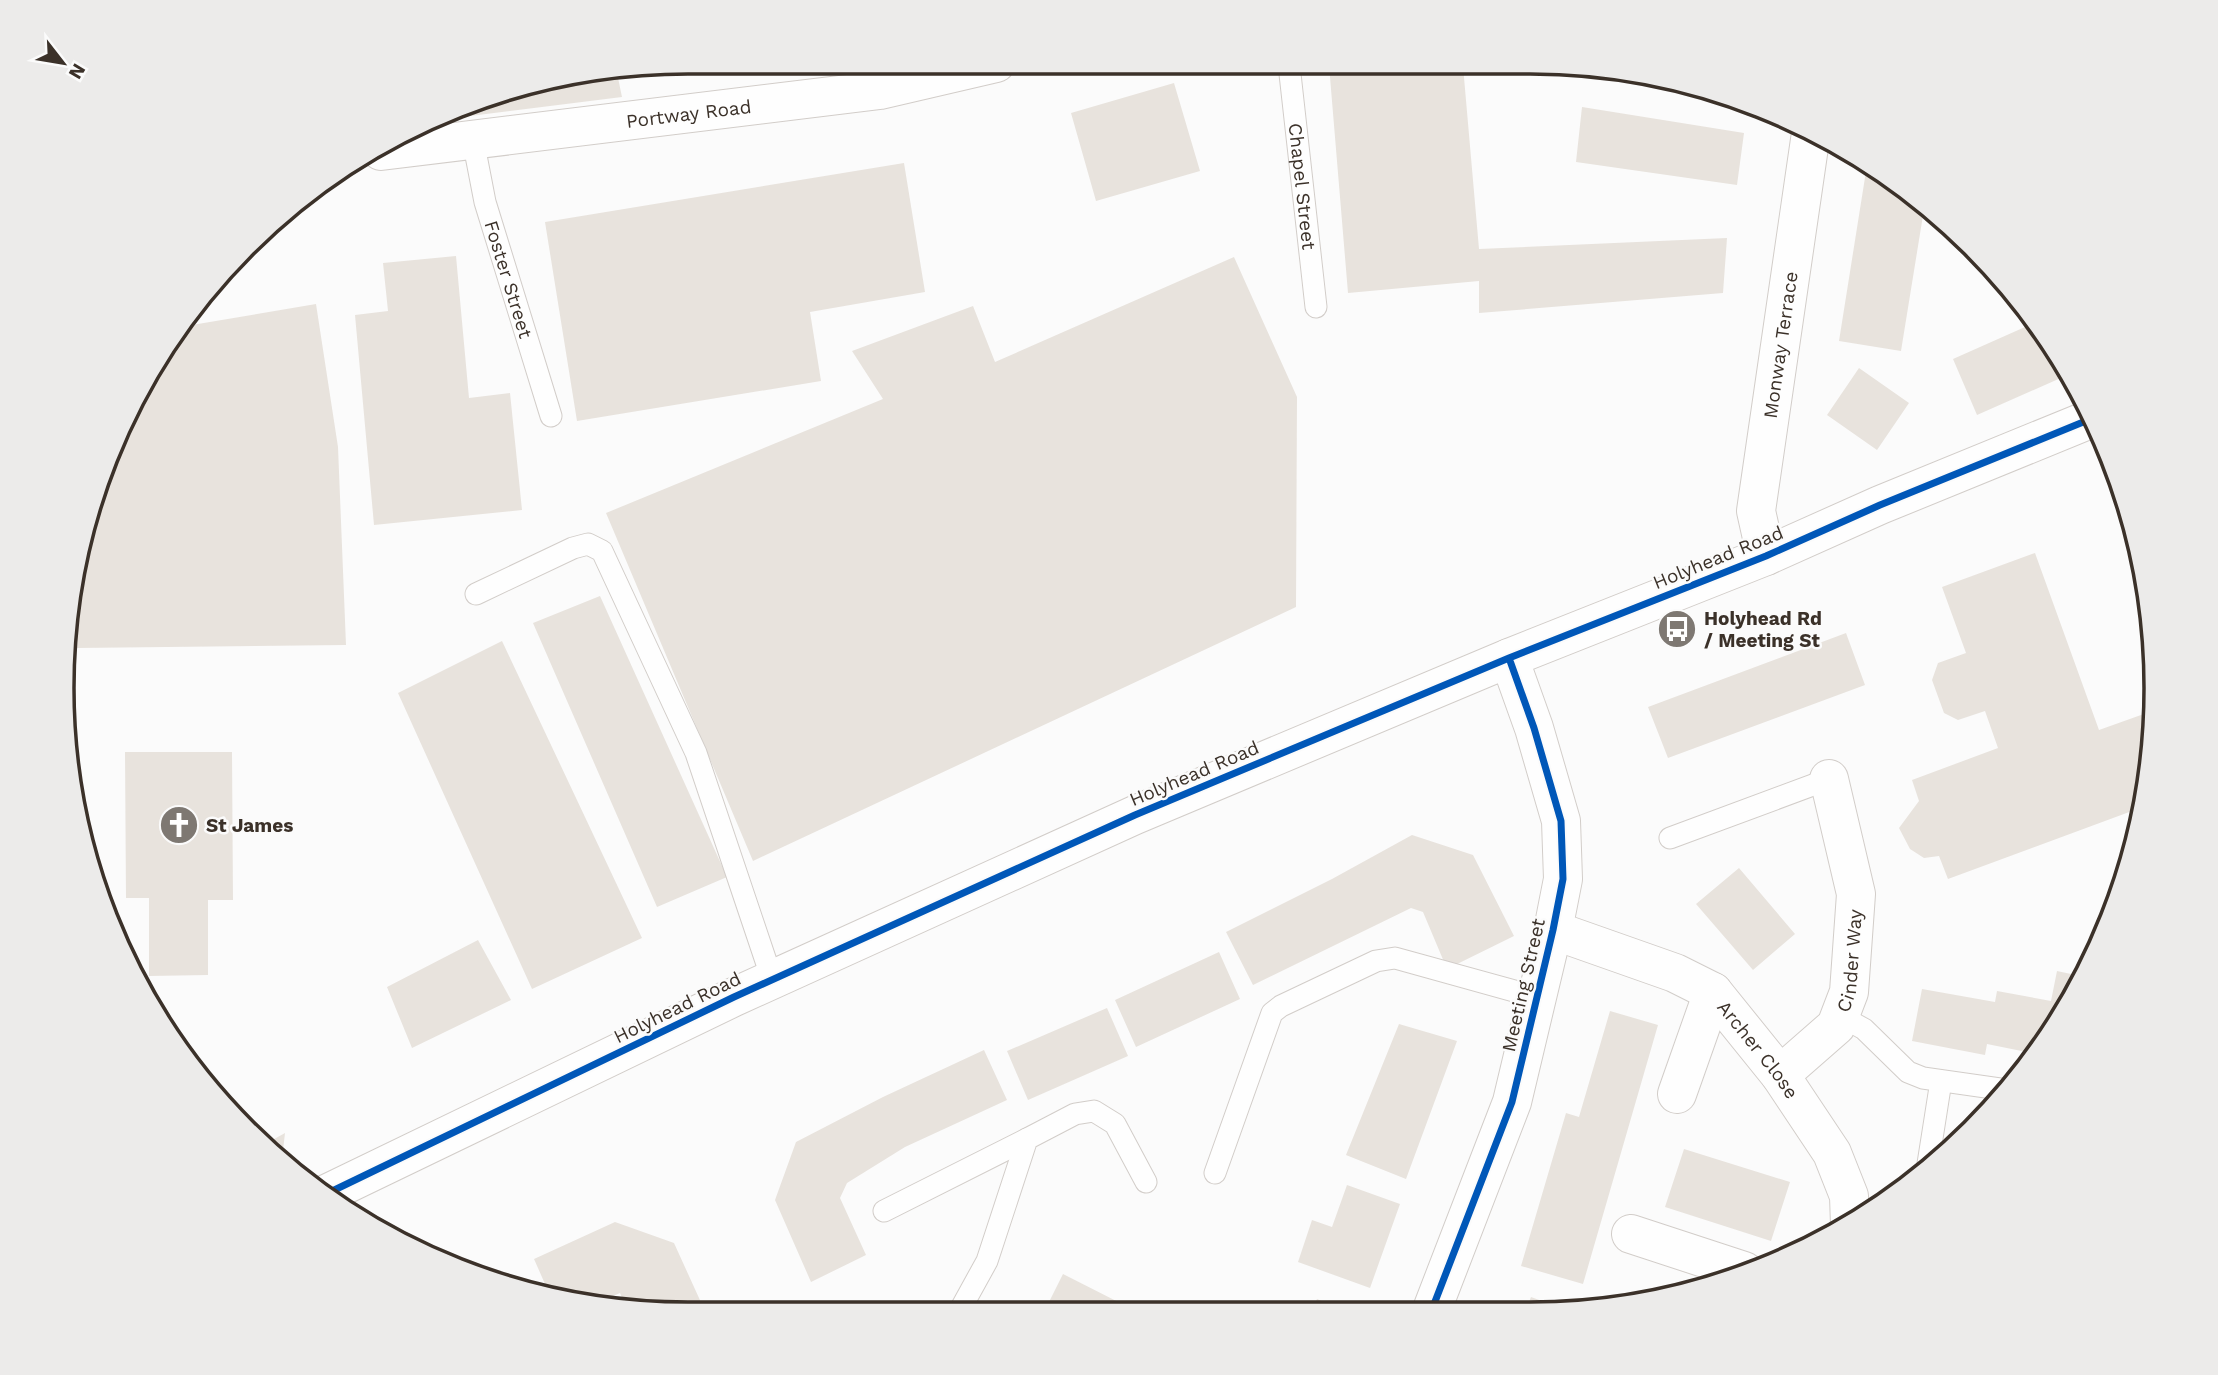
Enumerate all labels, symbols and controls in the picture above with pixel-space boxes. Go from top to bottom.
north arrow [28,28,98,98]
text: N [64,60,91,83]
street label: Portway Road [625,95,753,133]
street label: Chapel Street [1284,122,1321,251]
street label: Foster Street [479,218,537,341]
street label: Monway Terrace [1759,270,1803,420]
street label: Holyhead Road [1650,521,1787,594]
place label: Holyhead Rd / Meeting St [1704,607,1822,652]
bus stop icon: Holyhead Rd / Meeting St [1656,608,1698,650]
street label: Holyhead Road [1126,736,1262,811]
church icon: St James [158,804,200,846]
place label: St James [206,814,293,837]
street label: Cinder Way [1831,908,1867,1016]
street label: Meeting Street [1497,916,1550,1054]
street label: Holyhead Road [610,967,745,1048]
street label: Archer Close [1712,996,1803,1103]

